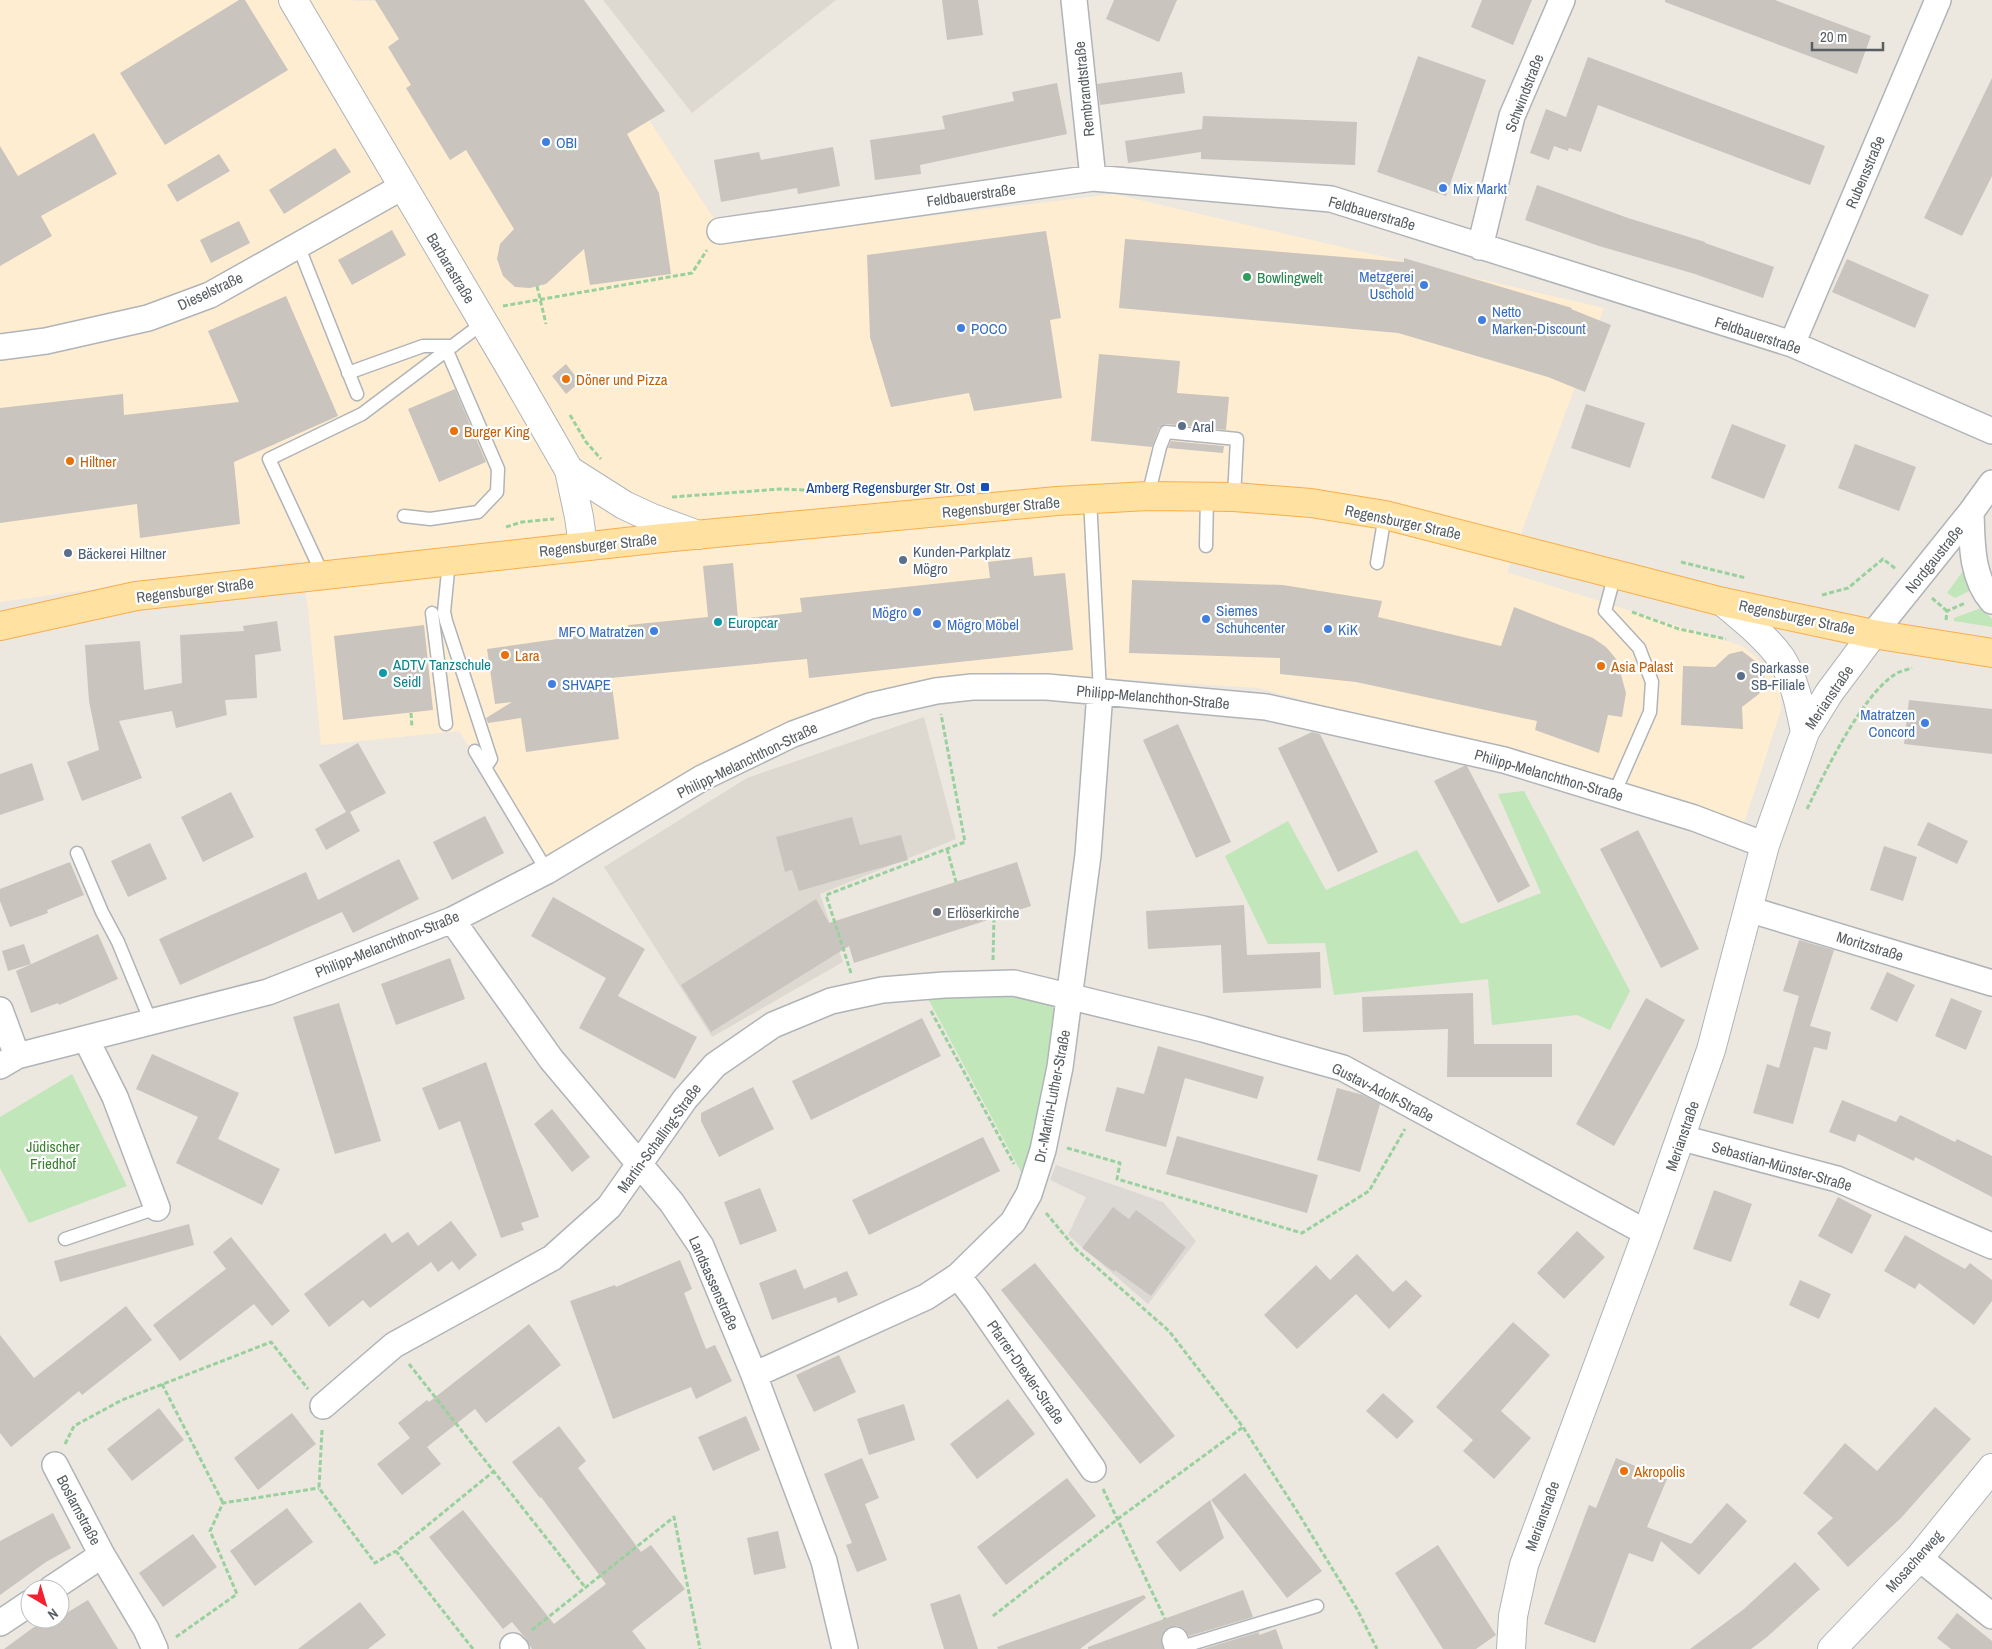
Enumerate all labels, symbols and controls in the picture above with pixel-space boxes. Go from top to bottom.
scale bar [1812,20,1883,52]
text: 20 m [1820,26,1847,47]
street label: Rembrandtstraße [1069,40,1099,138]
street label: Schwindstraße [1499,51,1549,135]
place label: OBI [556,132,577,153]
street label: Rubensstraße [1840,132,1890,212]
marker: OBI [540,136,552,148]
street label: Feldbauerstraße [925,178,1017,212]
place label: Mix Markt [1453,178,1508,199]
marker: Mix Markt [1437,182,1449,194]
street label: Feldbauerstraße [1326,191,1418,235]
street label: Barbarastraße [422,229,480,307]
place label: Metzgerei Uschold [1359,266,1414,304]
street label: Dieselstraße [174,267,246,315]
place label: Bowlingwelt [1257,267,1323,288]
marker: Bowlingwelt [1241,271,1253,283]
marker: Metzgerei Uschold [1418,279,1430,291]
place label: Netto Marken-Discount [1492,301,1586,339]
street label: Feldbauerstraße [1712,311,1804,359]
marker: Netto Marken-Discount [1476,314,1488,326]
place label: POCO [971,318,1007,339]
marker: POCO [955,322,967,334]
place label: Döner und Pizza [576,369,668,390]
marker: Döner und Pizza [560,373,572,385]
place label: Aral [1191,416,1214,437]
marker: Aral [1176,420,1188,432]
place label: Burger King [464,421,530,442]
marker: Burger King [448,425,460,437]
place label: Hiltner [80,451,116,472]
marker: Hiltner [64,455,76,467]
place label: Amberg Regensburger Str. Ost [805,477,976,498]
marker: Amberg Regensburger Str. Ost [979,481,991,493]
street label: Regensburger Straße [941,491,1061,523]
street label: Regensburger Straße [1343,499,1463,545]
street label: Nordgaustraße [1900,520,1968,597]
street label: Regensburger Straße [538,528,658,562]
place label: Kunden-Parkplatz Mögro [913,541,1011,579]
place label: Bäckerei Hiltner [78,543,166,564]
marker: Bäckerei Hiltner [62,547,74,559]
marker: Kunden-Parkplatz Mögro [897,554,909,566]
street label: Regensburger Straße [135,572,255,608]
street label: Regensburger Straße [1737,594,1857,640]
place label: Siemes Schuhcenter [1216,600,1285,638]
place label: Mögro [872,602,907,623]
marker: Mögro [911,606,923,618]
place label: Europcar [728,612,778,633]
marker: Siemes Schuhcenter [1200,613,1212,625]
place label: Mögro Möbel [947,614,1019,635]
marker: Europcar [712,616,724,628]
marker: Mögro Möbel [931,618,943,630]
place label: KiK [1338,619,1359,640]
place label: MFO Matratzen [559,621,644,642]
marker: KiK [1322,623,1334,635]
marker: MFO Matratzen [648,625,660,637]
place label: Lara [515,645,540,666]
marker: Lara [499,649,511,661]
place label: ADTV Tanzschule Seidl [392,654,491,692]
place label: Asia Palast [1610,656,1674,677]
place label: Sparkasse SB-Filiale [1751,657,1809,695]
marker: Asia Palast [1595,660,1607,672]
street label: Merianstraße [1800,661,1858,733]
marker: ADTV Tanzschule Seidl [377,667,389,679]
marker: Sparkasse SB-Filiale [1735,670,1747,682]
place label: SHVAPE [562,674,611,695]
marker: SHVAPE [546,678,558,690]
street label: Philipp-Melanchthon-Straße [1075,680,1231,714]
place label: Matratzen Concord [1860,704,1915,742]
street label: Philipp-Melanchthon-Straße [673,717,821,803]
marker: Matratzen Concord [1919,717,1931,729]
street label: Philipp-Melanchthon-Straße [1472,744,1626,806]
place label: Erlöserkirche [947,902,1020,923]
street label: Philipp-Melanchthon-Straße [312,905,462,983]
marker: Erlöserkirche [931,906,943,918]
street label: Moritzstraße [1834,926,1906,966]
street label: Dr.-Martin-Luther-Straße [1029,1028,1075,1164]
street label: Gustav-Adolf-Straße [1328,1057,1438,1127]
street label: Martin-Schalling-Straße [612,1079,706,1197]
street label: Merianstraße [1660,1098,1704,1174]
park label: Jüdischer Friedhof [26,1136,80,1174]
street label: Sebastian-Münster-Straße [1709,1136,1855,1196]
street label: Landsassenstraße [684,1233,744,1334]
street label: Pfarrer-Drexler-Straße [982,1316,1070,1428]
place label: Akropolis [1633,1461,1685,1482]
marker: Akropolis [1618,1465,1630,1477]
street label: Boslarnstraße [52,1471,106,1549]
street label: Merianstraße [1520,1478,1564,1554]
street label: Mosacherweg [1881,1525,1948,1596]
north arrow [20,1579,70,1629]
text: N [44,1605,62,1624]

